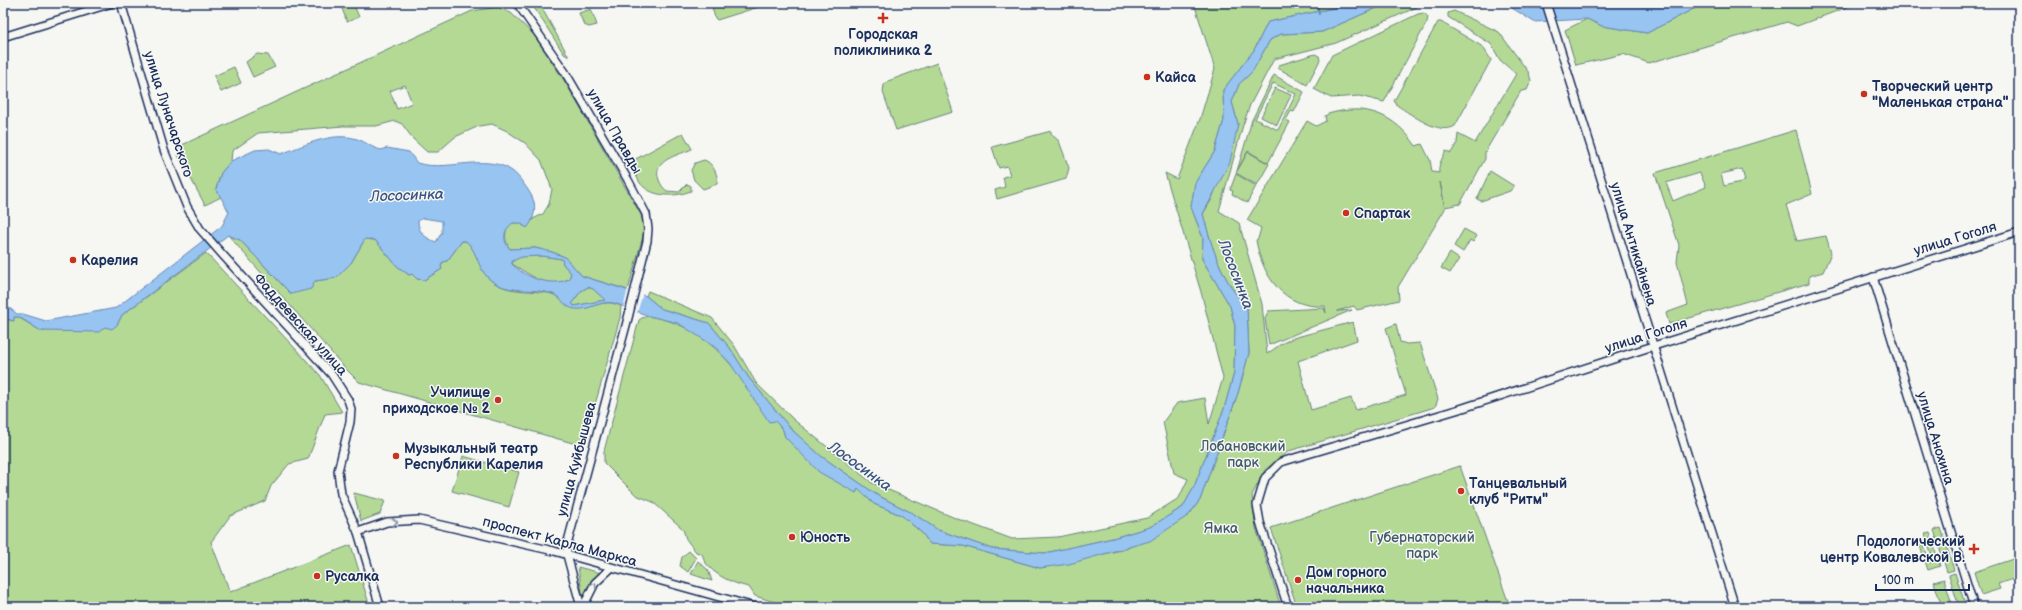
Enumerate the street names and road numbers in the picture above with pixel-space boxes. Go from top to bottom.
street label: улица Луначарского [140,49,197,179]
street label: улица Правды [583,86,646,177]
street label: улица Антикайнена [1607,180,1661,309]
street label: улица Гоголя [1912,218,1999,259]
street label: Фаддеевская улица [250,270,351,379]
street label: улица Гоголя [1603,314,1690,357]
street label: улица Анохина [1913,390,1958,487]
street label: улица Куйбышева [553,399,600,518]
street label: проспект Карла Маркса [481,513,640,570]

